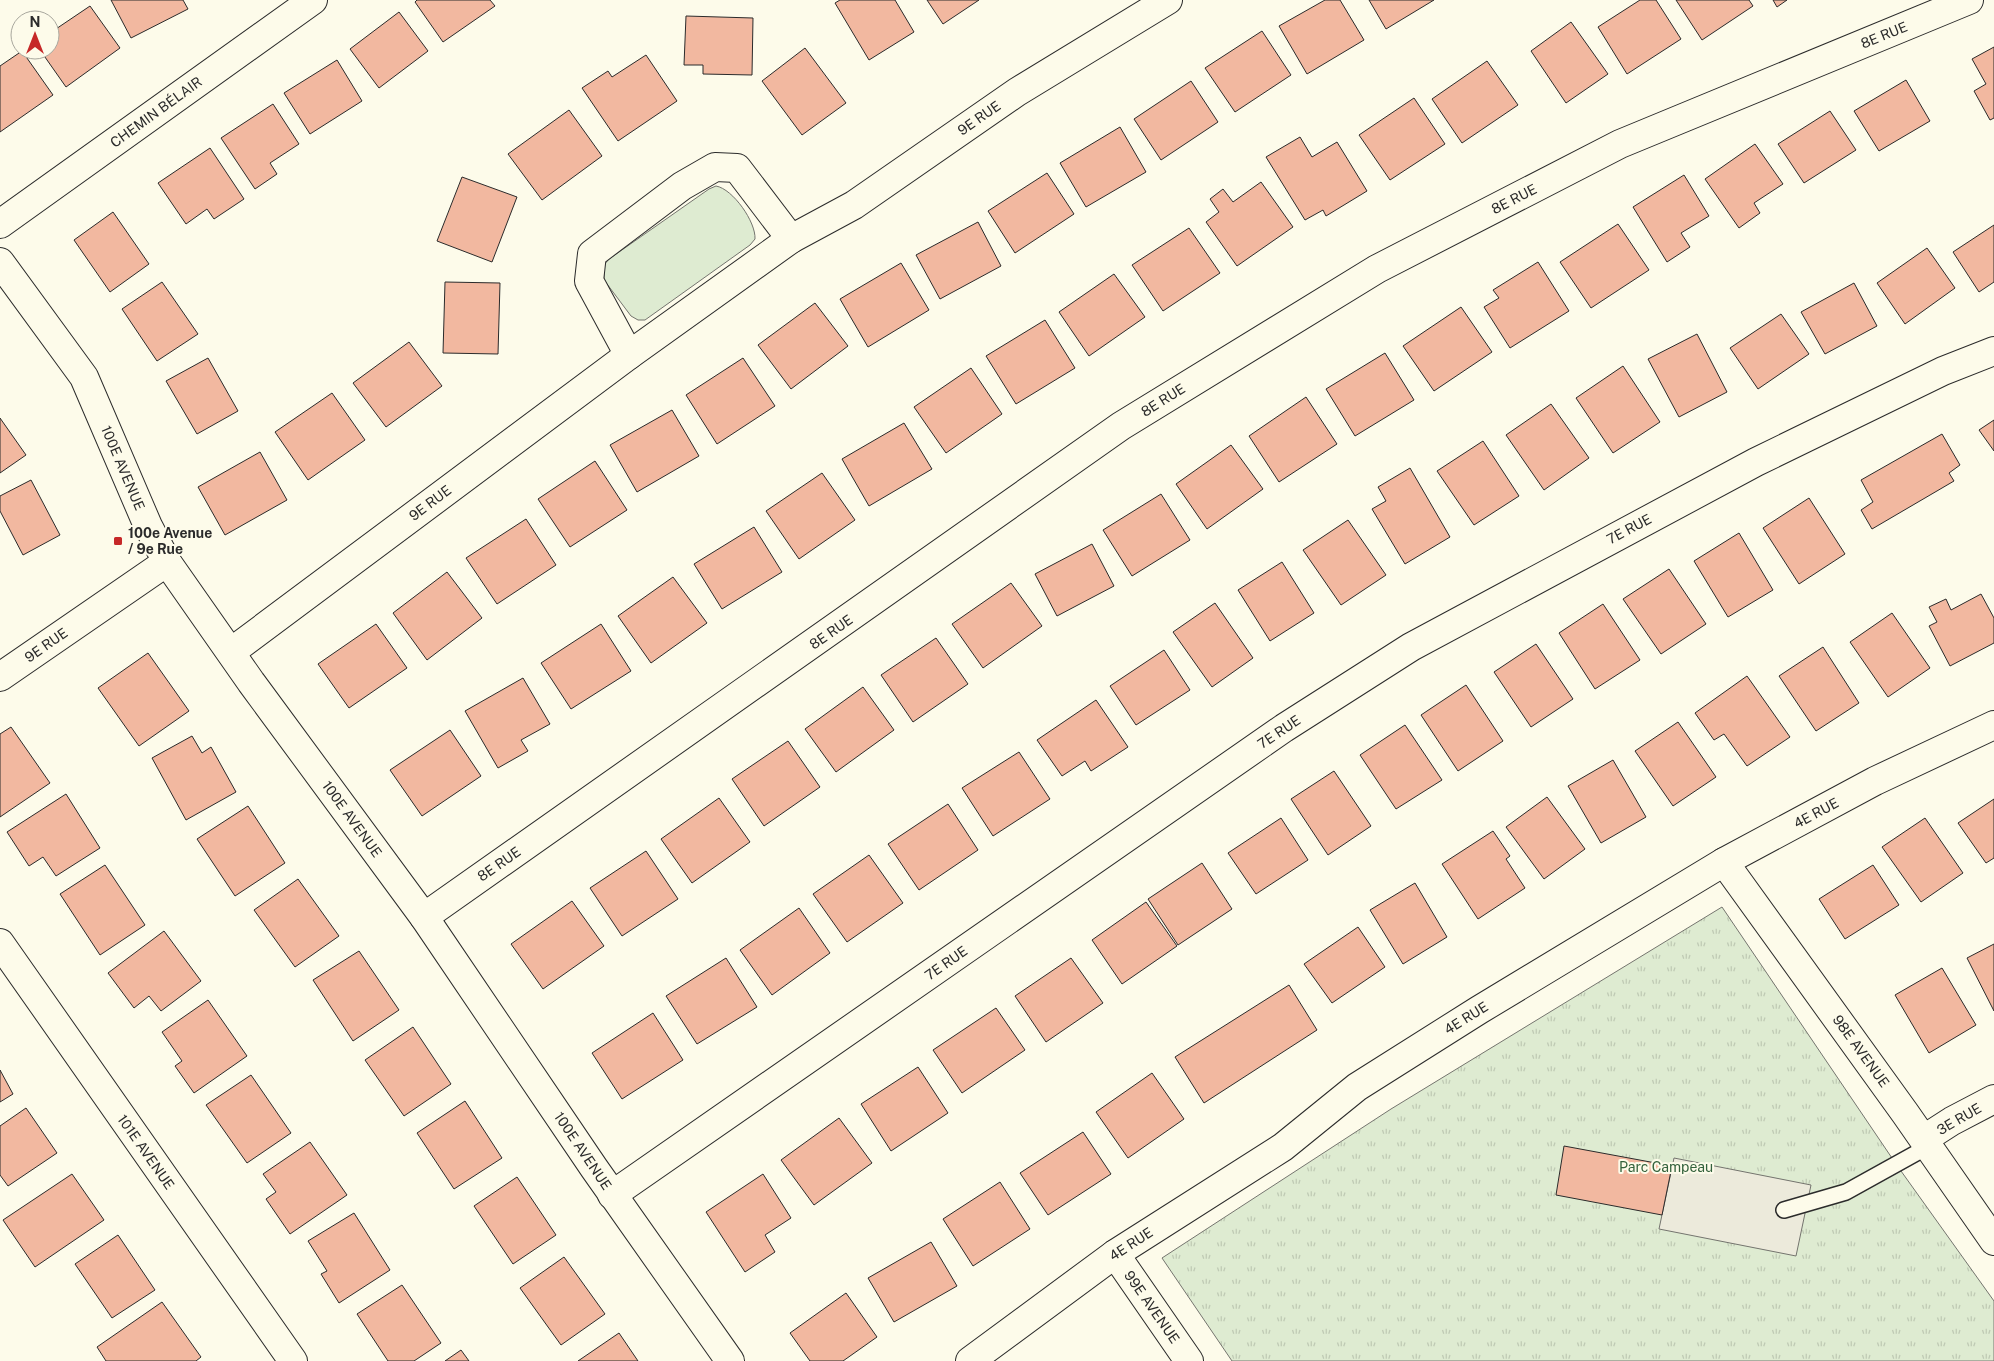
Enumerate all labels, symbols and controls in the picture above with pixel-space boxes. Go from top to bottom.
north arrow [10,10,60,60]
text: N [30,14,40,30]
street label: 8E RUE [1858,18,1910,52]
street label: CHEMIN BÉLAIR [106,73,205,151]
street label: 9E RUE [955,98,1003,138]
street label: 8E RUE [1489,181,1539,217]
street label: 8E RUE [1138,380,1188,420]
street label: 100E AVENUE [98,423,148,513]
street label: 9E RUE [406,482,454,524]
street label: 7E RUE [1604,511,1654,547]
place label: 100e Avenue / 9e Rue [128,525,212,557]
marker: 100e Avenue / 9e Rue [112,535,124,547]
street label: 8E RUE [806,611,856,653]
street label: 9E RUE [22,625,70,665]
street label: 7E RUE [1255,712,1303,752]
street label: 100E AVENUE [319,778,385,860]
street label: 4E RUE [1791,795,1841,831]
street label: 8E RUE [474,843,524,885]
street label: 7E RUE [922,943,970,983]
street label: 4E RUE [1441,998,1491,1038]
street label: 98E AVENUE [1829,1012,1893,1090]
street label: 3E RUE [1934,1100,1984,1138]
street label: 100E AVENUE [551,1109,615,1193]
street label: 101E AVENUE [114,1112,178,1192]
park label: Parc Campeau [1619,1159,1713,1175]
street label: 4E RUE [1106,1224,1156,1264]
street label: 99E AVENUE [1121,1268,1183,1346]

